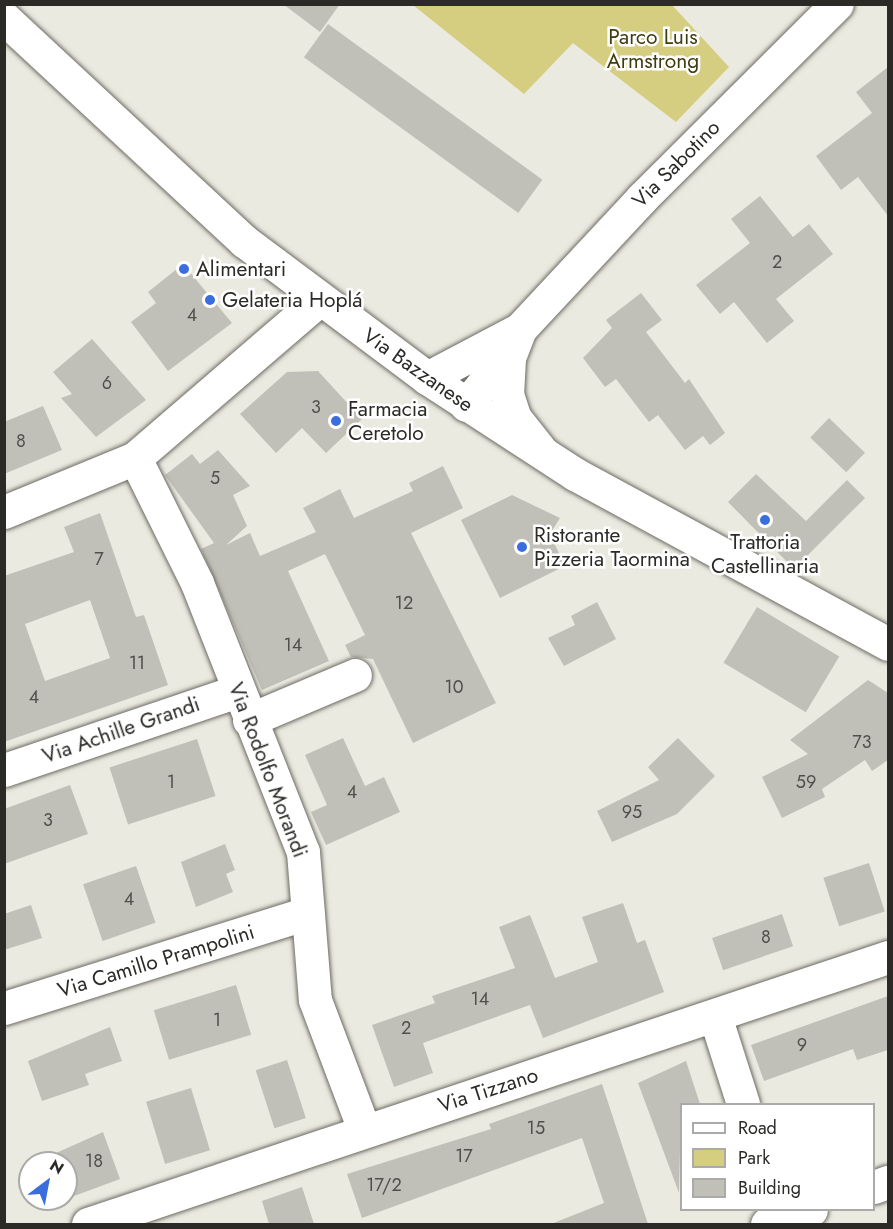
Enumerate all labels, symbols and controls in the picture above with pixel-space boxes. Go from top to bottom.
park label: Parco Luis Armstrong [607,24,699,74]
street label: Via Sabotino [627,115,725,213]
house number: 2 [772,251,782,273]
place label: Alimentari [196,256,286,282]
marker: Alimentari [177,262,191,276]
place label: Gelateria Hoplá [222,287,362,313]
marker: Gelateria Hoplá [203,293,217,307]
house number: 4 [187,304,197,326]
street label: Via Bazzanese [358,323,478,417]
house number: 6 [102,372,112,394]
house number: 3 [311,396,321,418]
place label: Farmacia Ceretolo [348,396,427,446]
marker: Farmacia Ceretolo [329,414,343,428]
house number: 8 [16,430,26,452]
house number: 5 [210,467,220,489]
marker: Trattoria Castellinaria [758,513,772,527]
place label: Ristorante Pizzeria Taormina [534,522,690,572]
place label: Trattoria Castellinaria [711,529,819,579]
marker: Ristorante Pizzeria Taormina [515,540,529,554]
house number: 7 [94,548,104,570]
house number: 12 [395,592,413,614]
house number: 14 [284,634,302,656]
house number: 11 [129,652,145,674]
house number: 10 [445,676,463,698]
street label: Via Rodolfo Morandi [223,679,313,861]
house number: 4 [29,686,39,708]
street label: Via Achille Grandi [39,691,203,769]
house number: 73 [852,731,872,753]
house number: 1 [167,771,175,793]
house number: 59 [796,771,816,793]
house number: 4 [347,781,357,803]
house number: 95 [622,801,642,823]
house number: 3 [43,809,53,831]
house number: 4 [124,888,134,910]
street label: Via Camillo Prampolini [55,919,257,1003]
house number: 8 [761,926,771,948]
house number: 14 [471,988,489,1010]
house number: 1 [213,1009,221,1031]
house number: 2 [401,1017,411,1039]
house number: 9 [797,1034,807,1056]
street label: Via Tizzano [435,1062,541,1118]
legend [680,1103,875,1211]
text: Road [738,1115,777,1141]
house number: 15 [527,1117,545,1139]
house number: 17 [455,1145,473,1167]
text: Park [738,1145,770,1171]
house number: 18 [85,1150,103,1172]
north arrow [18,1151,78,1211]
text: N [45,1154,68,1180]
house number: 17/2 [366,1174,402,1196]
text: Building [738,1175,801,1201]

